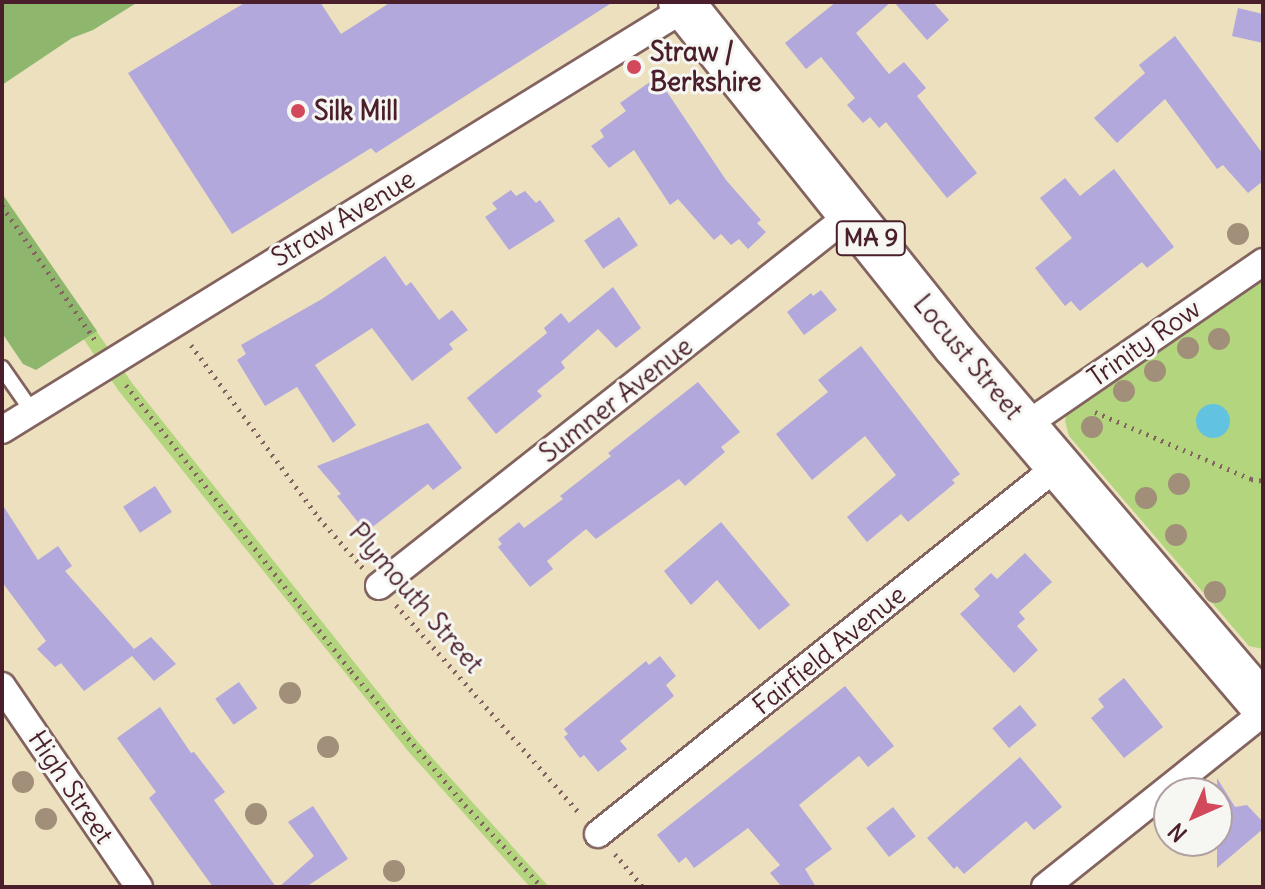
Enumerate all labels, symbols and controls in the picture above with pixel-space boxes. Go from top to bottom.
place label: Straw / Berkshire [650,36,761,98]
marker: Straw / Berkshire [625,58,643,76]
place label: Silk Mill [314,95,398,127]
marker: Silk Mill [289,102,307,120]
street label: Straw Avenue [266,163,420,273]
road number: MA 9 [835,218,907,258]
street label: Locust Street [907,288,1029,426]
street label: Trinity Row [1082,293,1206,393]
street label: Sumner Avenue [533,331,699,469]
street label: Plymouth Street [343,517,489,679]
street label: Fairfield Avenue [746,579,912,721]
street label: High Street [22,725,120,849]
north arrow [1153,777,1233,857]
text: N [1162,817,1193,848]

